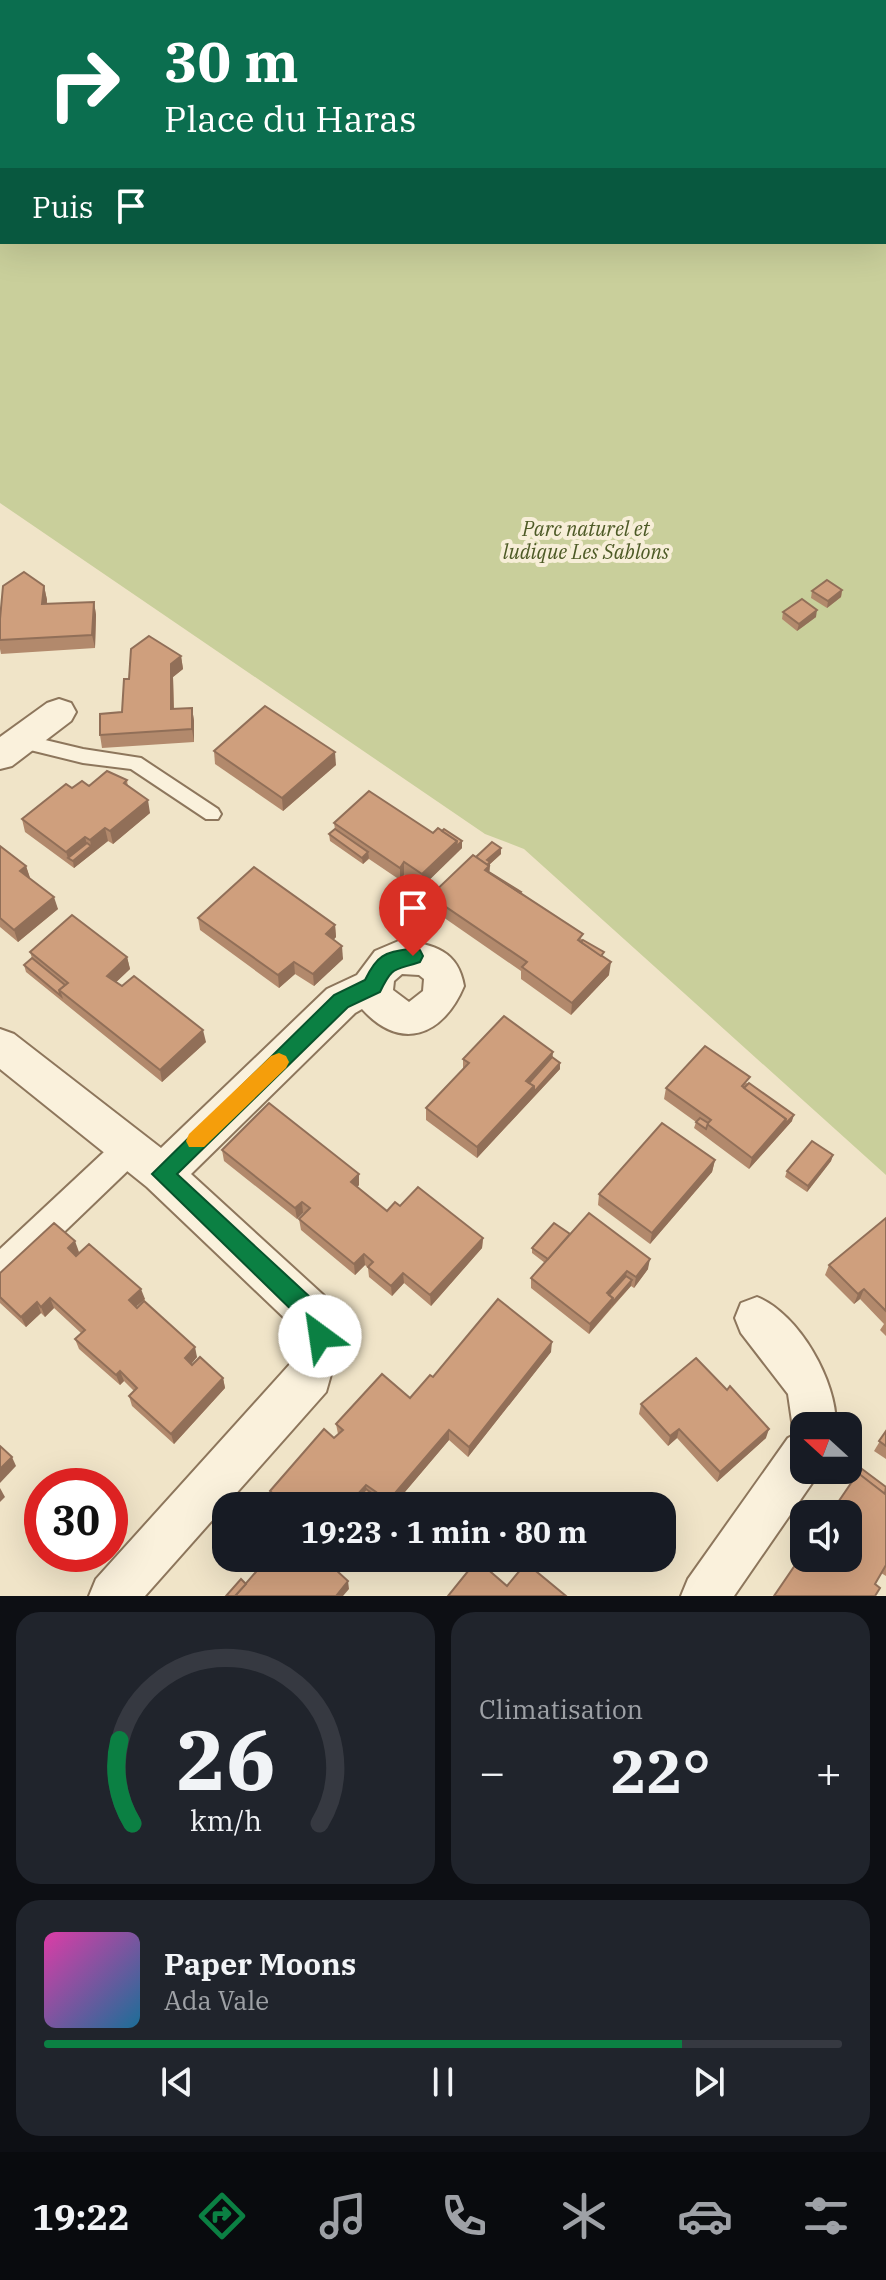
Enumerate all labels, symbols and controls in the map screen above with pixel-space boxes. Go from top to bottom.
text: 30 m [164,25,299,97]
icon: right [32,32,136,136]
text: Place du Haras [164,95,417,142]
icon: arrive [109,184,153,228]
text: Puis [32,187,93,226]
park label: Parc naturel et ludique Les Sablons [503,515,670,565]
pin [379,874,447,956]
icon: arrive [391,886,435,930]
position arrow [278,1294,362,1378]
north arrow [790,1412,862,1484]
map controls [790,1412,862,1572]
speed limit sign: 30 [24,1468,128,1572]
button: sound [790,1500,862,1572]
text: 19:23 · 1 min · 80 m [301,1512,587,1551]
text: Climatisation [479,1692,643,1726]
text: 26 [176,1705,275,1813]
text: 22° [610,1731,711,1810]
text: − [479,1743,505,1800]
text: + [816,1743,842,1800]
text: km/h [189,1802,262,1839]
text: Paper Moons [164,1944,356,1983]
text: Ada Vale [164,1983,269,2017]
icon: previous [155,2060,199,2104]
icon: pause [421,2060,465,2104]
icon: next [687,2060,731,2104]
icon: directions [194,2188,250,2244]
icon: music [315,2188,371,2244]
icon: phone [436,2188,492,2244]
icon: climate [556,2188,612,2244]
icon: car [677,2188,733,2244]
icon: filters [798,2188,854,2244]
text: 19:22 [32,2193,130,2240]

